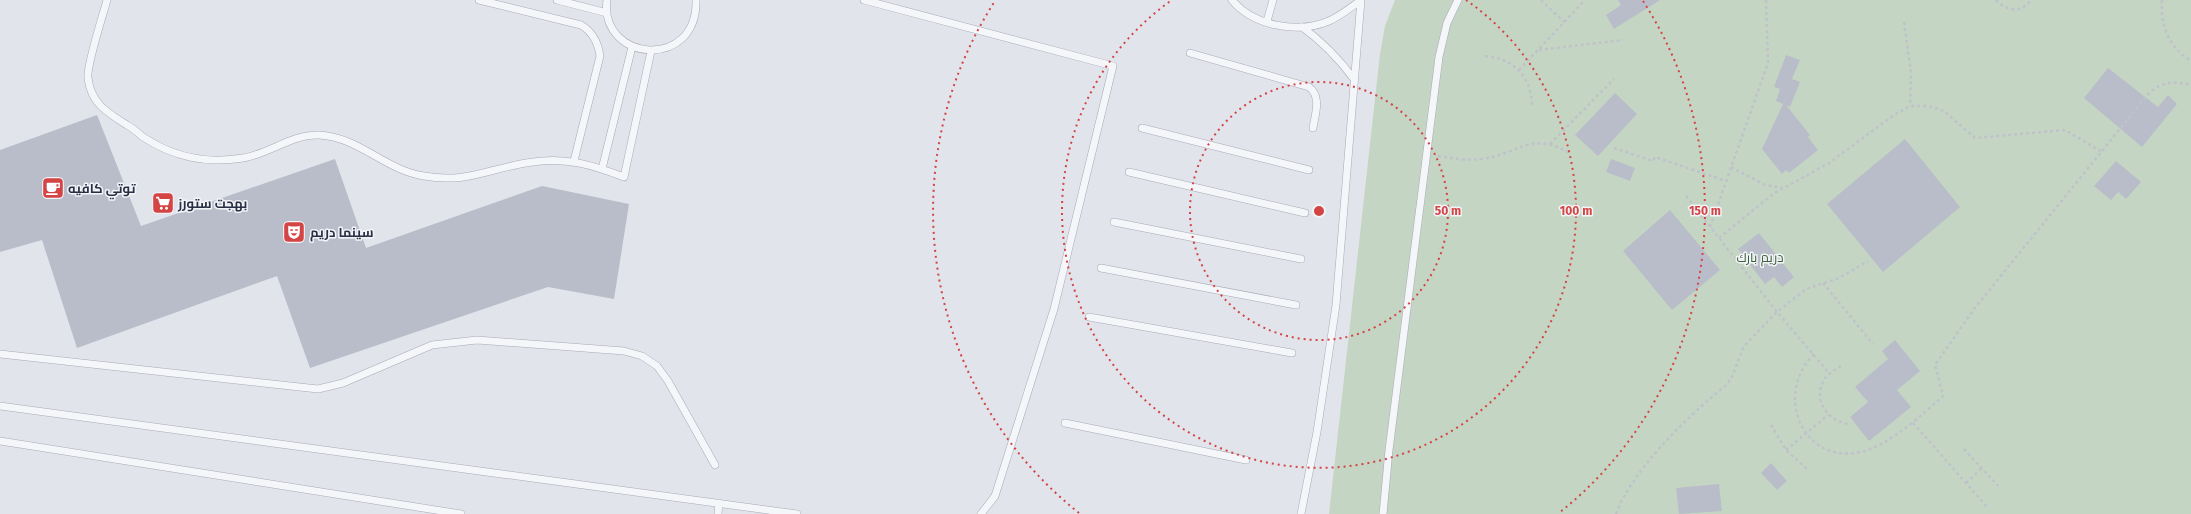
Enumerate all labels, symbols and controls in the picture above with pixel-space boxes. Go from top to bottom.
cafe icon: توتي كافيه [40,175,66,201]
place label: توتي كافيه [68,181,136,200]
supermarket icon: بهجت ستورز [150,190,176,216]
place label: بهجت ستورز [177,196,247,212]
centre of rings [1312,204,1326,218]
text: 50 m [1435,204,1461,218]
text: 100 m [1560,204,1592,218]
text: 150 m [1689,204,1721,218]
theatre icon: سينما دريم [281,219,307,245]
place label: سينما دريم [310,225,374,242]
park label: دريم بارك [1736,250,1784,267]

